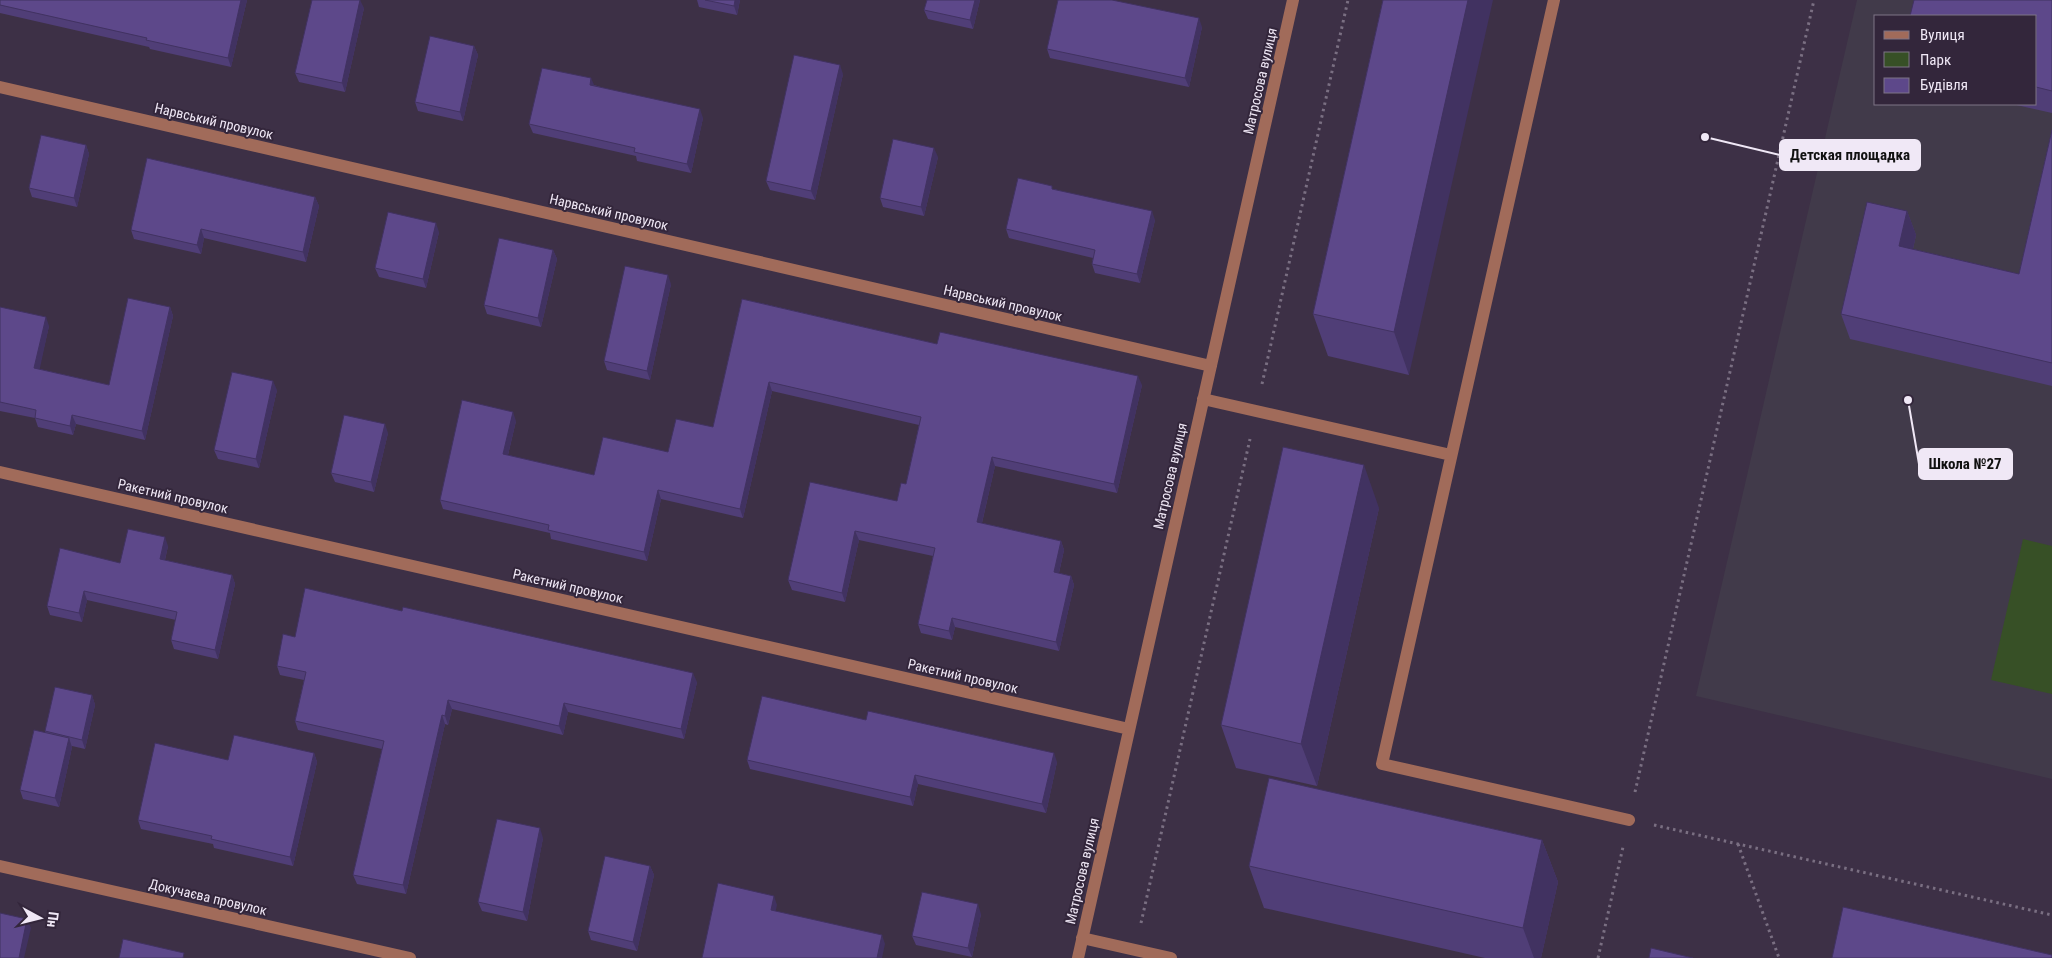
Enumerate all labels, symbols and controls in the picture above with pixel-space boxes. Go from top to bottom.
legend [1874,15,2037,105]
street label: Матросова вулиця [1240,26,1280,136]
text: Вулиця [1920,26,1965,44]
text: Парк [1920,51,1951,69]
text: Будівля [1920,76,1968,94]
street label: Нарвський провулок [153,100,275,142]
callout: Детская площадка [1780,140,1920,170]
text: Детская площадка [1790,146,1910,164]
street label: Нарвський провулок [548,191,670,233]
street label: Нарвський провулок [942,282,1064,324]
street label: Матросова вулиця [1150,421,1190,531]
callout: Школа №27 [1919,449,2012,479]
text: Школа №27 [1928,455,2002,473]
street label: Ракетний провулок [116,476,230,517]
street label: Ракетний провулок [511,566,625,607]
street label: Ракетний провулок [906,656,1020,697]
street label: Матросова вулиця [1062,816,1102,926]
street label: Докучаєва провулок [148,876,269,918]
north arrow [15,893,65,943]
text: Пн [44,911,62,928]

